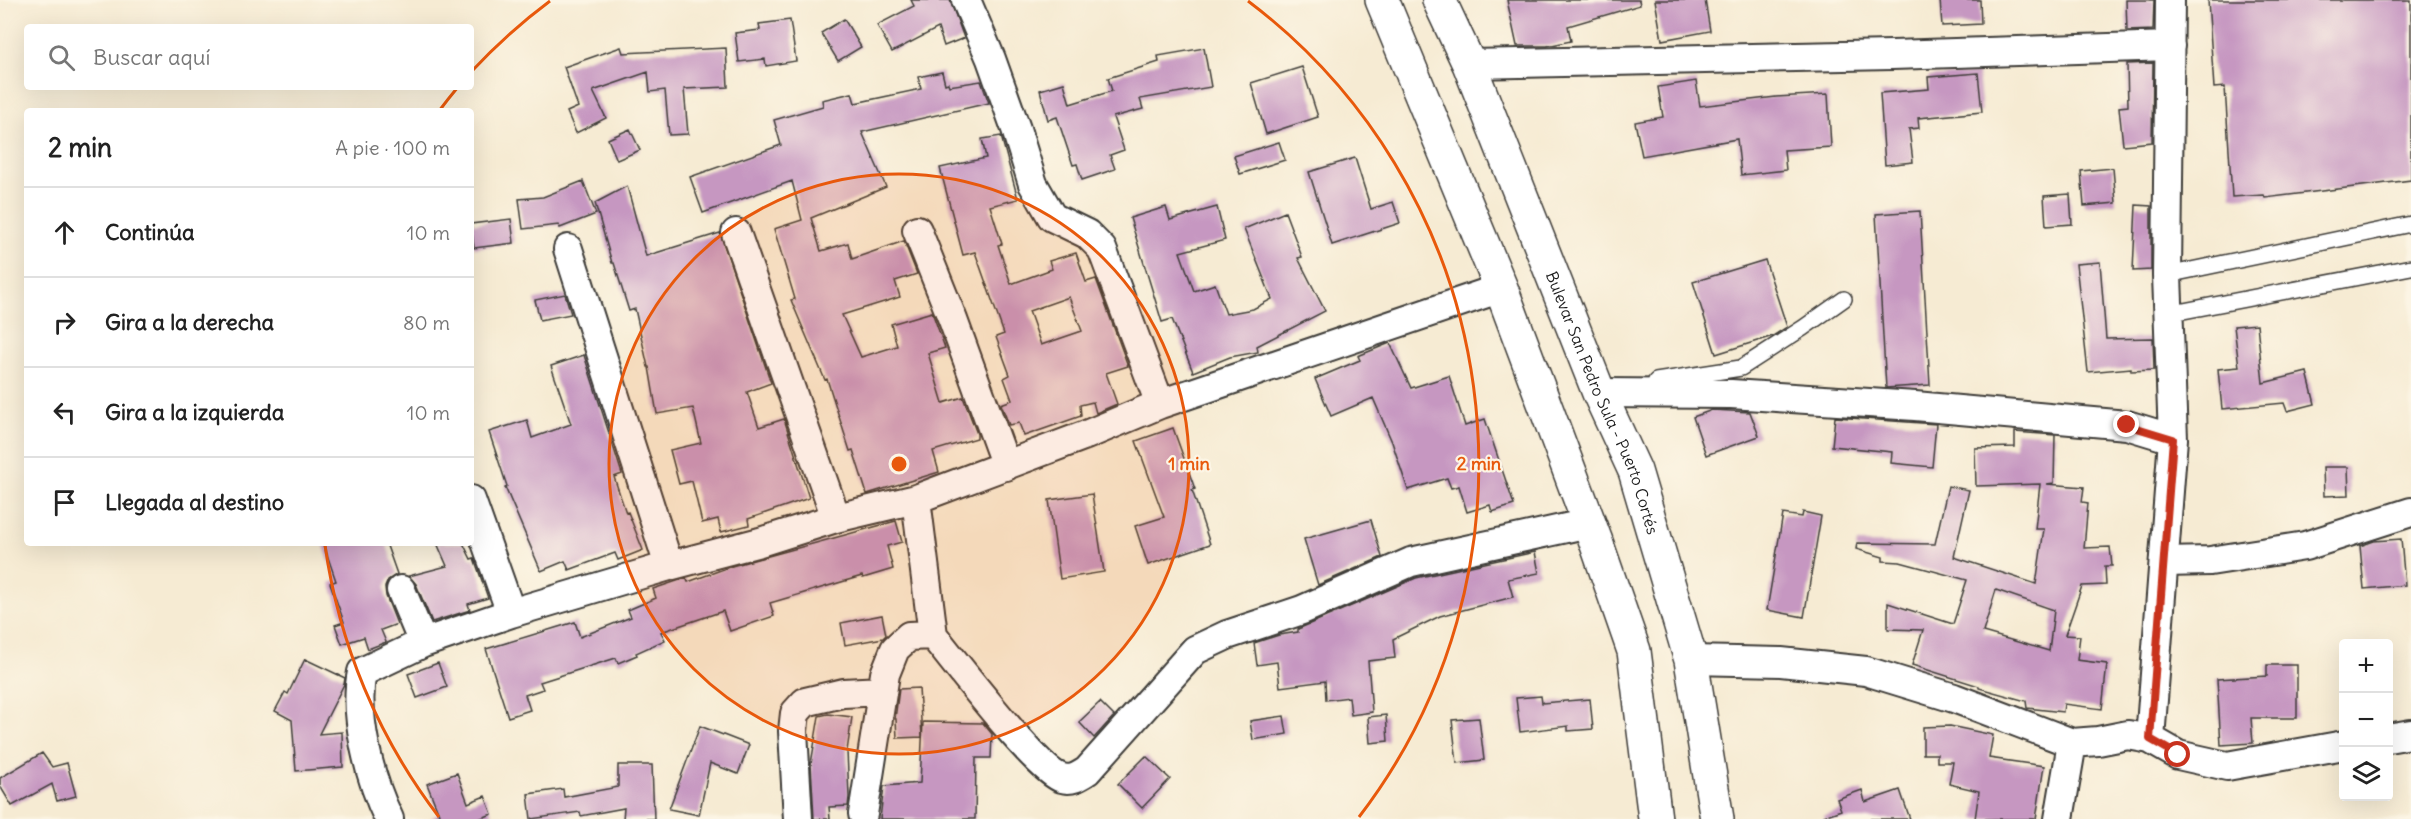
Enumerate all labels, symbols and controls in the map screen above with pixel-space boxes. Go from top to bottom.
search box [24,24,474,90]
icon: search [45,41,78,74]
text: Buscar aquí [93,43,210,71]
text: 2 min [48,131,112,164]
text: A pie · 100 m [335,135,450,160]
icon: ahead [48,216,81,249]
text: Continúa [105,218,194,246]
text: 10 m [407,220,450,245]
street label: Bulevar San Pedro Sula - Puerto Cortés [1542,268,1663,537]
icon: right [48,306,81,339]
text: Gira a la derecha [105,308,274,336]
text: 80 m [403,310,450,335]
icon: left [48,396,81,429]
text: Gira a la izquierda [105,398,284,426]
text: 10 m [407,400,450,425]
route end [2113,411,2139,437]
text: 1 min [1168,452,1210,475]
text: 2 min [1457,452,1502,475]
centre of rings [889,454,909,474]
icon: arrive [48,486,81,519]
text: Llegada al destino [105,488,284,516]
map controls [2339,639,2393,801]
button: + [2339,639,2393,693]
button: − [2339,693,2393,747]
route start [2164,741,2190,767]
button: layers [2339,747,2393,801]

